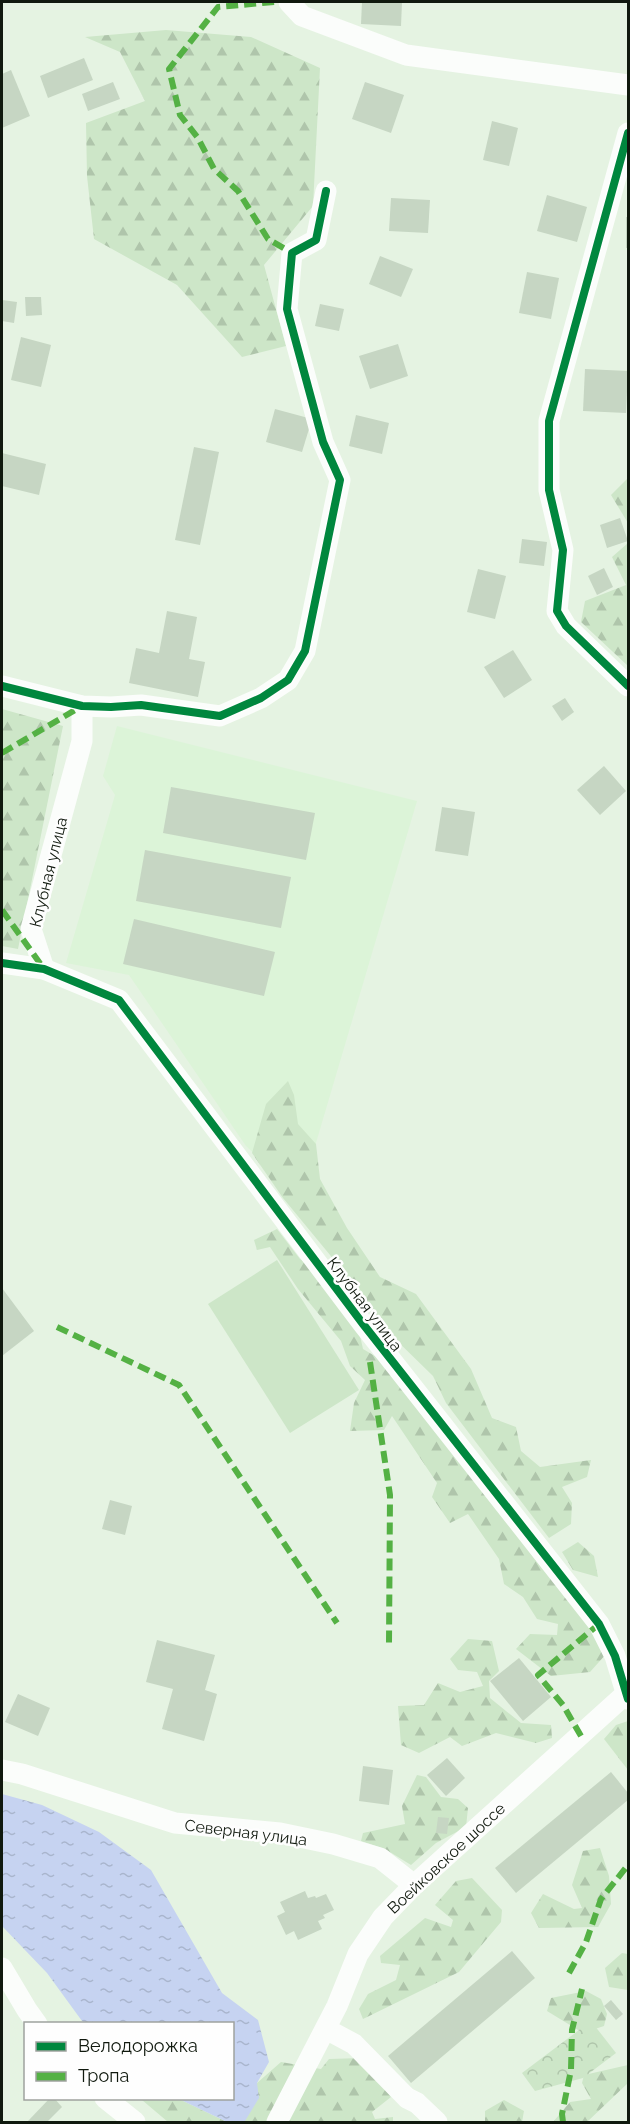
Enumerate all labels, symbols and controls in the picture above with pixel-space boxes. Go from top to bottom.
street label: Клубная улица [26,815,71,929]
street label: Клубная улица [323,1253,406,1355]
street label: Воейковское шоссе [384,1799,509,1918]
street label: Северная улица [184,1816,308,1849]
legend [24,2022,234,2100]
text: Велодорожка [78,2035,198,2056]
text: Тропа [78,2065,129,2086]

